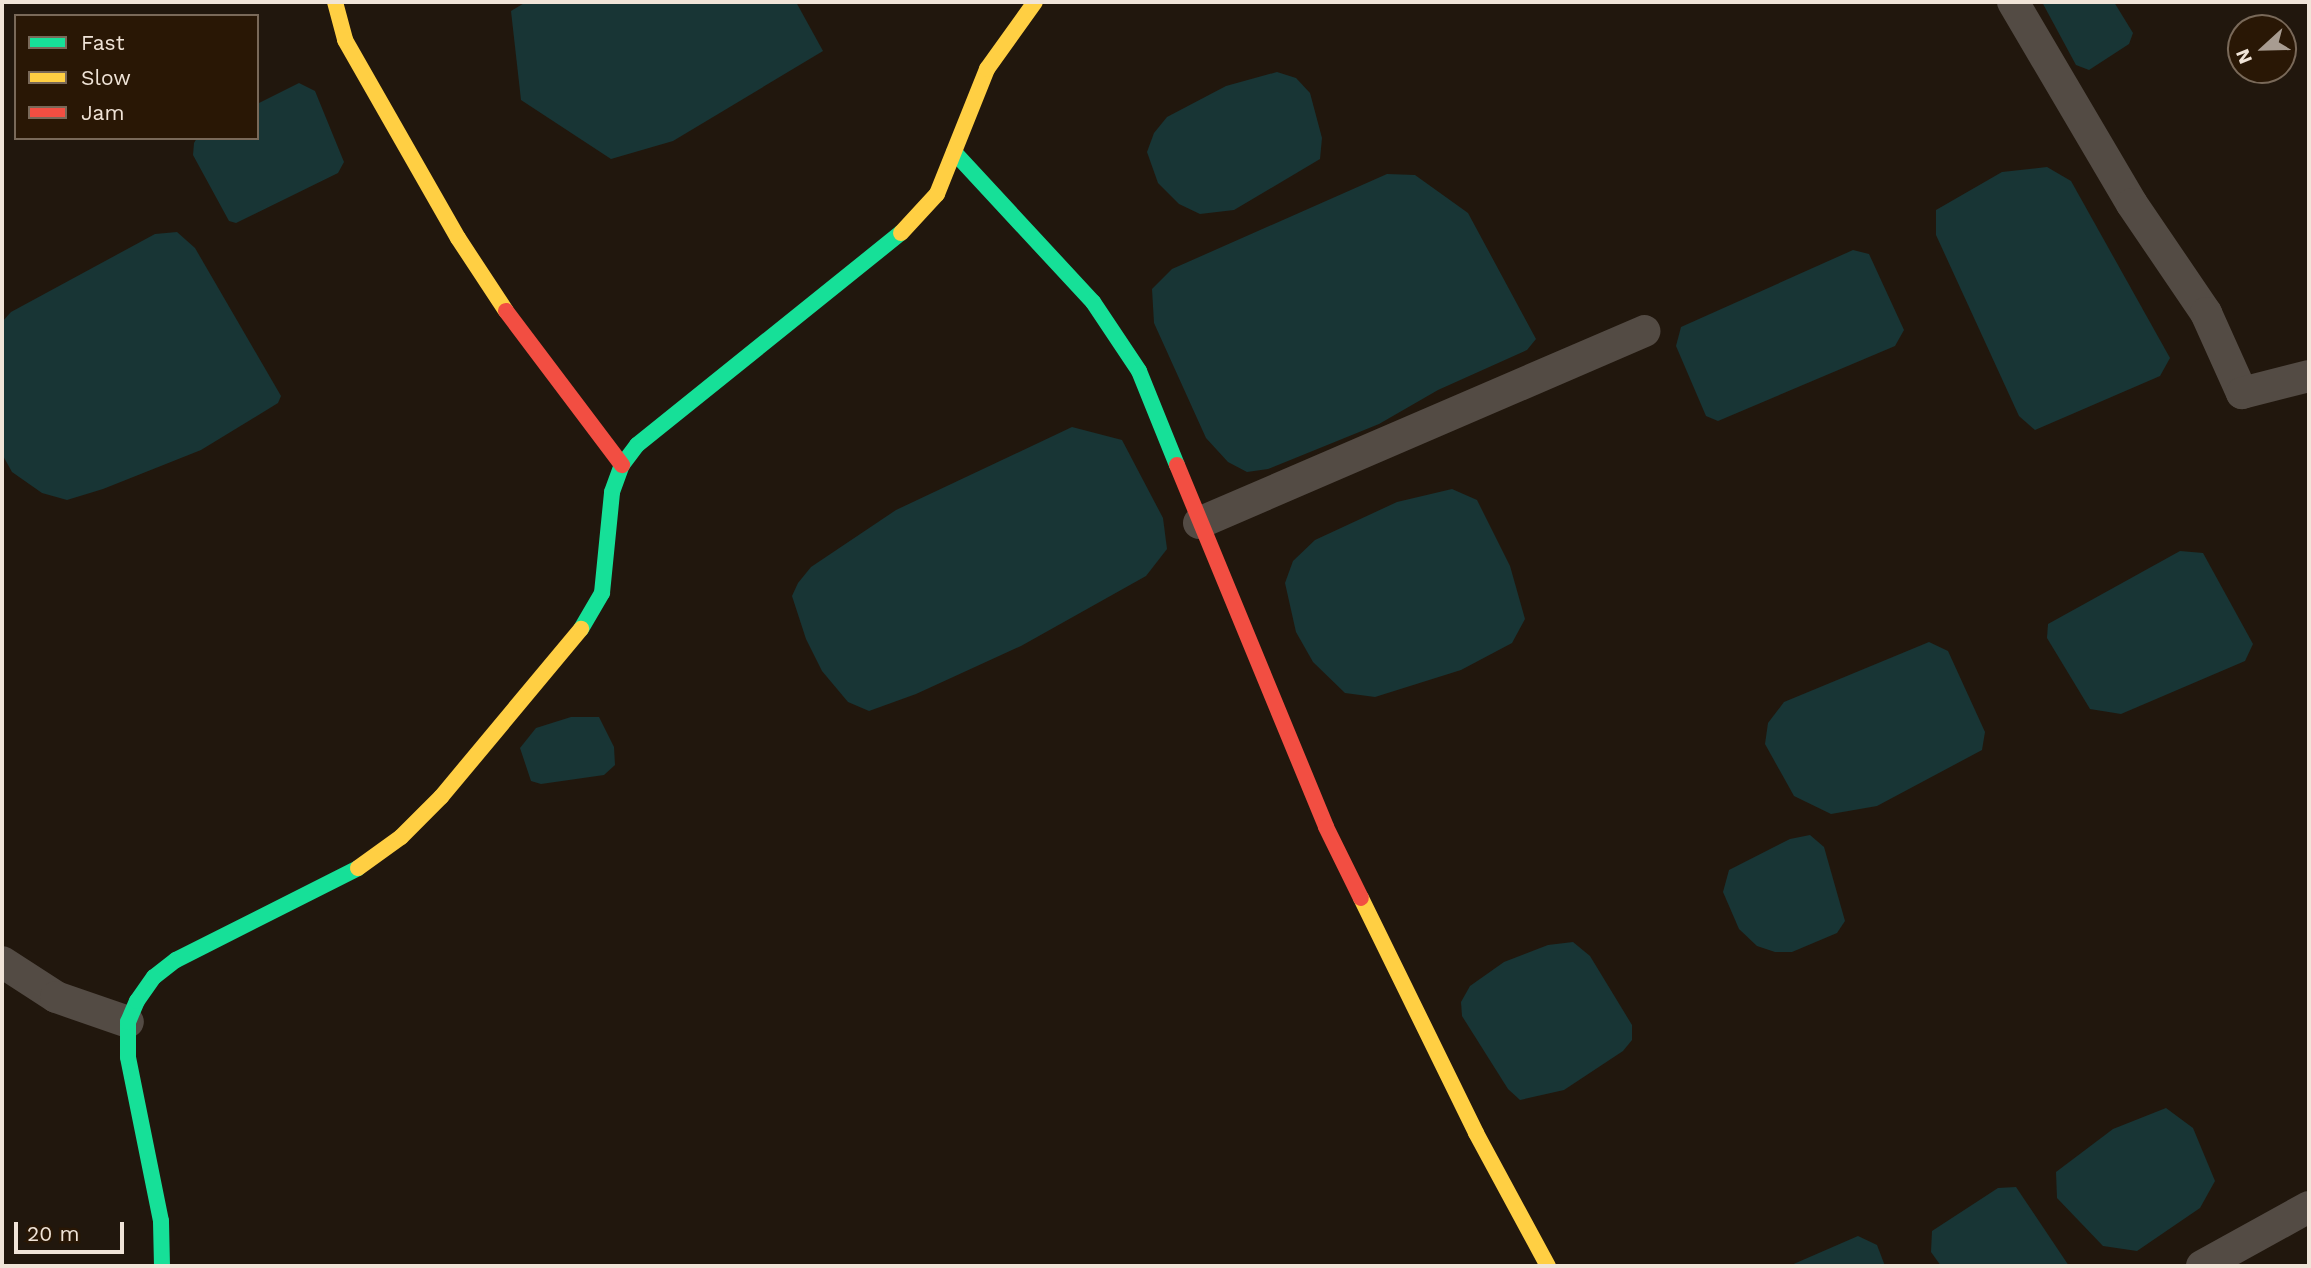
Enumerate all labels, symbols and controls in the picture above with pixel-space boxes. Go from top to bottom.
legend [14,14,259,140]
north arrow [2227,14,2297,84]
text: Fast [81,30,125,55]
text: N [2231,45,2257,67]
text: Slow [81,65,131,90]
text: Jam [81,100,124,125]
scale bar [18,1208,128,1252]
text: 20 m [27,1221,79,1246]

